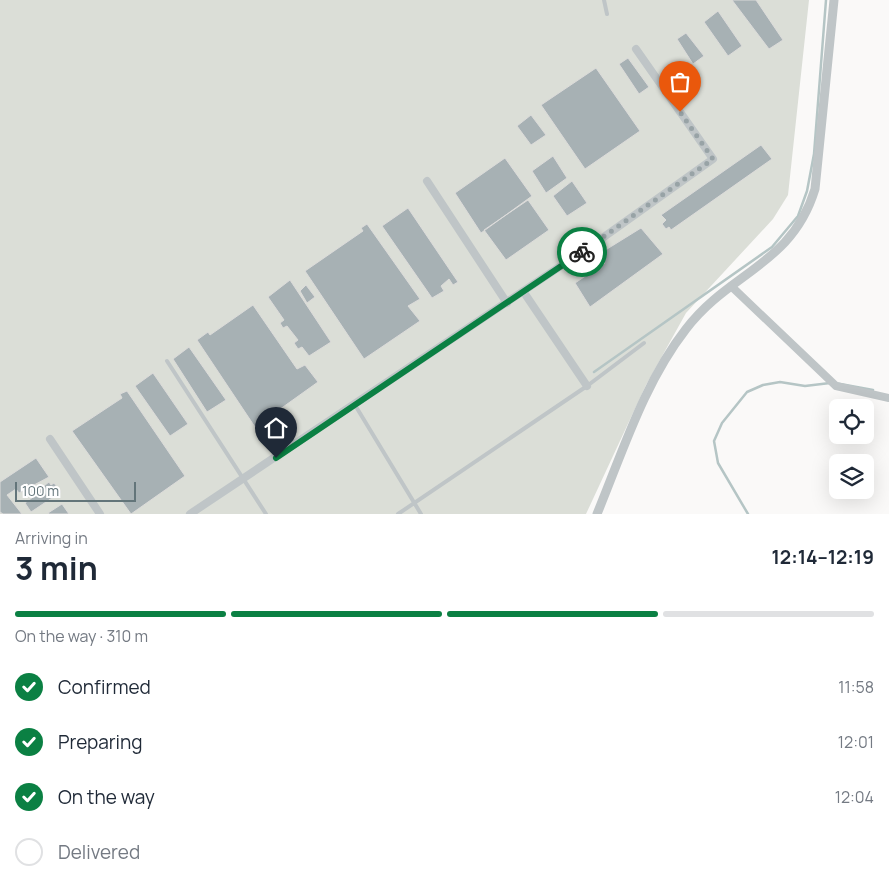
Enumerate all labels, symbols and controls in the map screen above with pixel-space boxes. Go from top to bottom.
pin [659,61,701,112]
icon: bag [666,68,694,96]
courier [557,227,607,277]
icon: bike [568,238,596,266]
map controls [829,399,874,499]
button: locate [829,399,874,444]
pin [255,407,297,458]
icon: home [262,414,290,442]
button: layers [829,454,874,499]
scale bar [15,479,136,502]
text: 100 m [22,481,59,500]
text: Arriving in [15,527,88,549]
text: 12:14–12:19 [772,544,874,570]
text: 3 min [15,546,98,590]
text: On the way · 310 m [15,625,148,647]
icon: check [15,673,43,701]
text: Confirmed [58,674,151,700]
text: 11:58 [838,676,874,698]
icon: check [15,728,43,756]
text: Preparing [58,729,143,755]
text: 12:01 [838,731,874,753]
icon: check [15,783,43,811]
text: On the way [58,784,155,810]
text: 12:04 [835,786,874,808]
text: Delivered [58,839,140,865]

